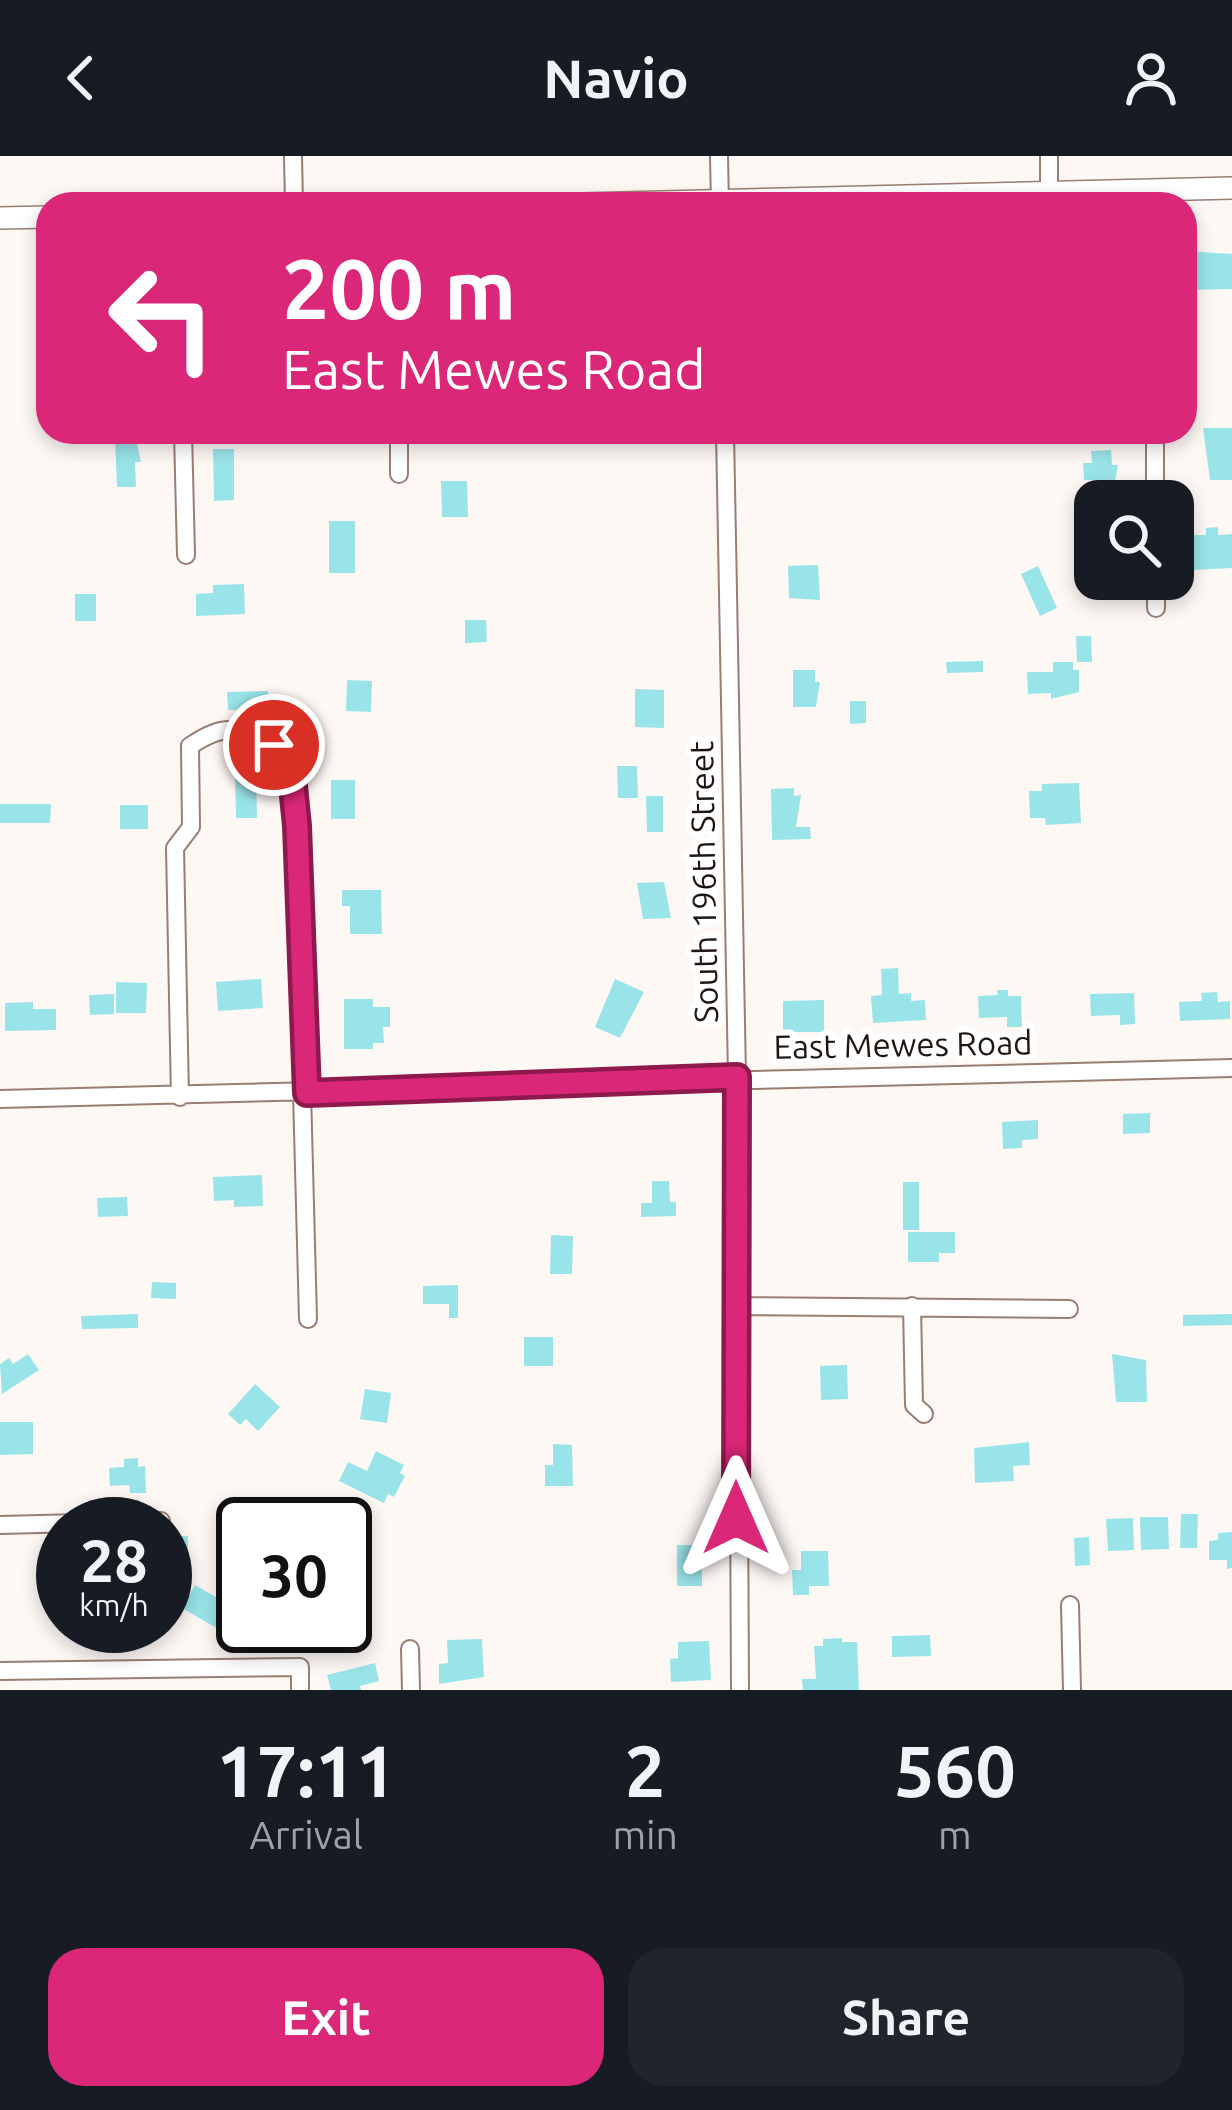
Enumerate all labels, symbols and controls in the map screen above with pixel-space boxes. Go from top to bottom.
icon: back [48,45,114,111]
icon: person [1118,45,1184,111]
text: Navio [543,48,689,108]
icon: left [84,240,240,396]
text: 200 m [282,241,516,335]
text: East Mewes Road [282,339,706,399]
map controls [1074,480,1194,600]
button: search [1074,480,1194,600]
pin [223,694,325,796]
icon: arrive [241,712,307,778]
street label: South 196th Street [682,741,724,1023]
street label: East Mewes Road [773,1023,1033,1065]
position arrow [673,1455,799,1581]
speed limit sign: 30 [216,1497,372,1653]
text: 28 [80,1526,148,1593]
text: km/h [79,1588,149,1622]
text: 17:11 [216,1730,396,1811]
text: 2 [625,1730,665,1811]
text: 560 [894,1730,1016,1811]
text: Arrival [249,1813,363,1856]
text: min [612,1813,678,1856]
text: m [938,1813,972,1856]
button: Exit [48,1948,604,2086]
button: Share [628,1948,1184,2086]

